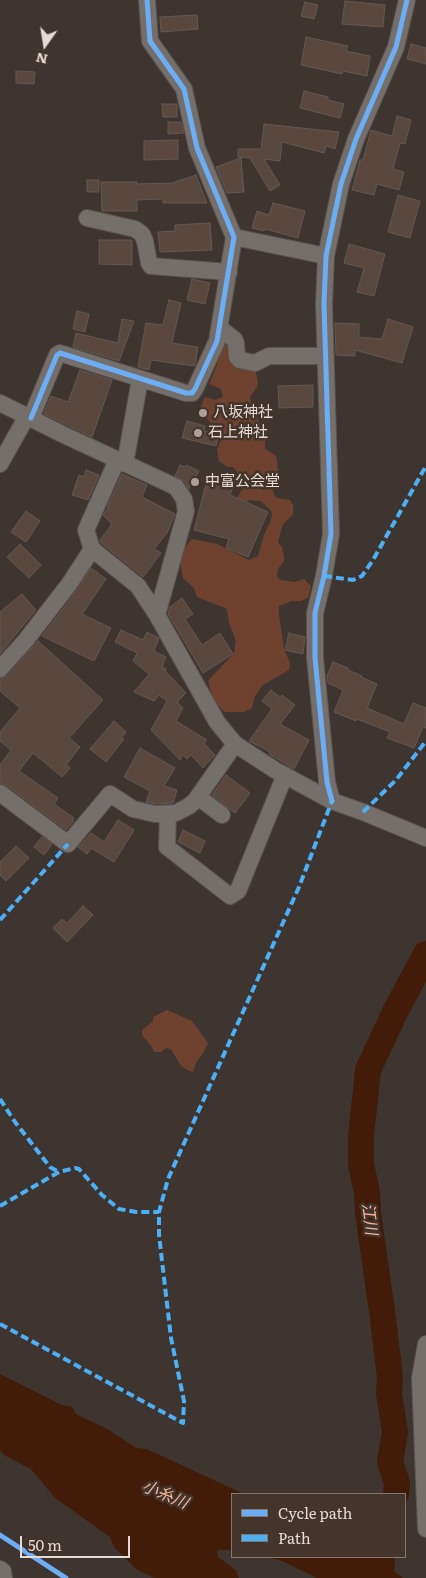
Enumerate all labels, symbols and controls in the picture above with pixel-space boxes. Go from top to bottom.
north arrow [20,20,70,70]
text: N [34,49,50,71]
place label: 八坂神社 [213,404,273,422]
marker: 八坂神社 [197,407,209,419]
place label: 石上神社 [208,424,268,442]
marker: 石上神社 [192,427,204,439]
place label: 中富公会堂 [205,473,280,491]
marker: 中富公会堂 [189,476,201,488]
water label: 江川 [357,1202,381,1236]
water label: 小糸川 [139,1477,191,1513]
legend [231,1493,406,1558]
text: Cycle path [278,1501,352,1524]
scale bar [22,1526,132,1558]
text: Path [278,1526,311,1549]
text: 50 m [28,1533,62,1556]

